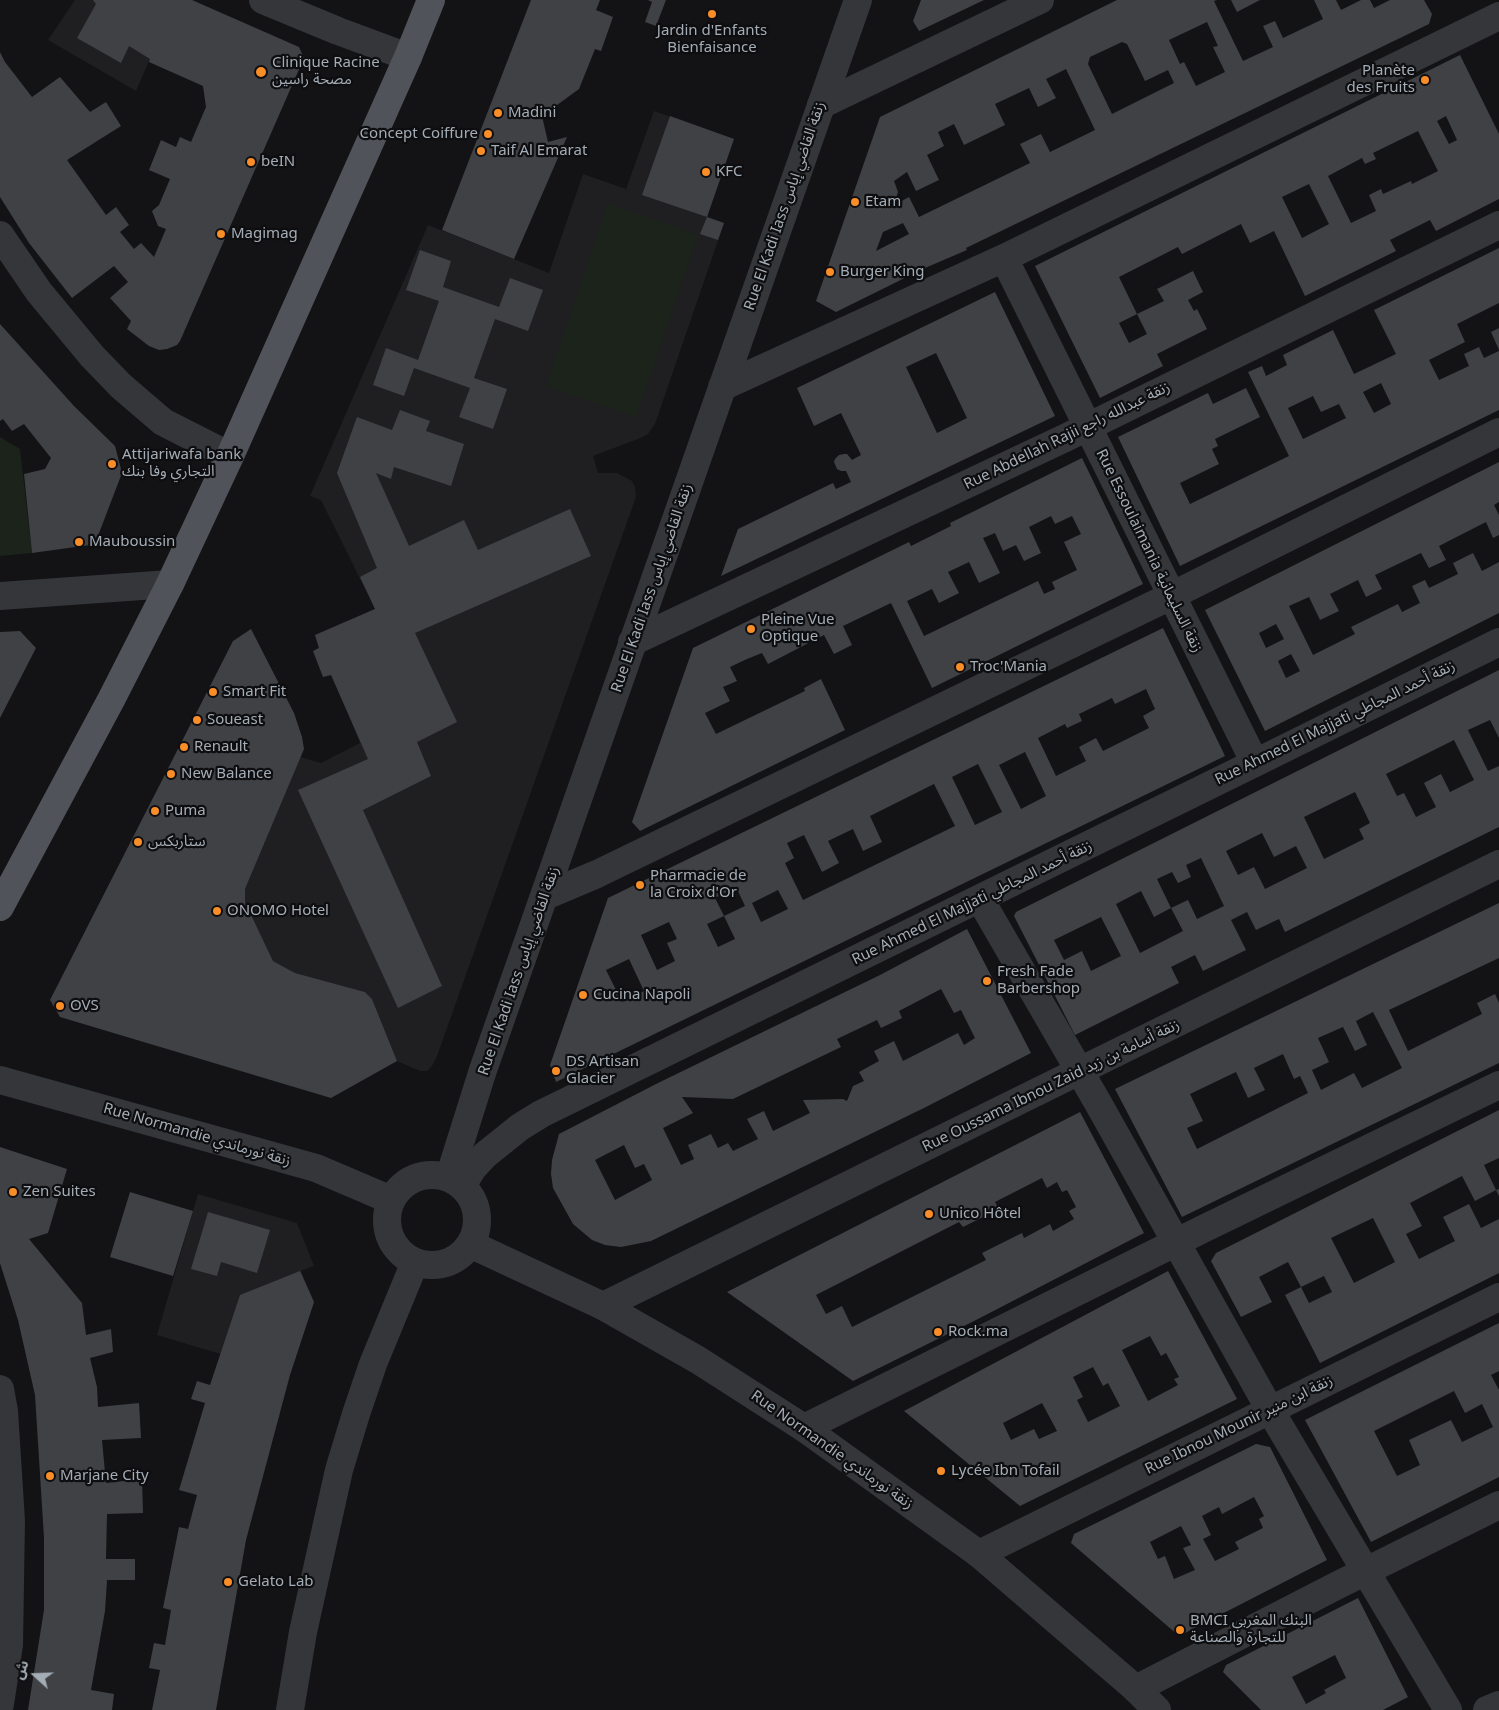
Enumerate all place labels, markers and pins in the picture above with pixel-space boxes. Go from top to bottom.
marker: Jardin d'Enfants Bienfaisance [706,8,718,20]
place label: Jardin d'Enfants Bienfaisance [657,22,767,57]
place label: Clinique Racine مصحة راسين [272,54,380,89]
place label: Planète des Fruits [1347,62,1415,97]
marker: Clinique Racine مصحة راسين [254,65,268,79]
marker: Planète des Fruits [1419,74,1431,86]
place label: Madini [508,104,556,122]
marker: Madini [492,107,504,119]
place label: Concept Coiffure [360,125,478,143]
marker: Concept Coiffure [482,128,494,140]
place label: Taif Al Emarat [491,142,587,160]
marker: Taif Al Emarat [475,145,487,157]
place label: beIN [261,153,295,171]
marker: beIN [245,156,257,168]
place label: KFC [716,163,743,181]
marker: KFC [700,166,712,178]
place label: Etam [865,193,901,211]
marker: Etam [849,196,861,208]
place label: Magimag [231,225,298,243]
marker: Magimag [215,228,227,240]
place label: Burger King [840,263,924,281]
marker: Burger King [824,266,836,278]
place label: Attijariwafa bank التجاري وفا بنك [122,446,241,481]
marker: Attijariwafa bank التجاري وفا بنك [106,458,118,470]
place label: Mauboussin [89,533,175,551]
marker: Mauboussin [73,536,85,548]
place label: Pleine Vue Optique [761,611,834,646]
marker: Pleine Vue Optique [745,623,757,635]
place label: Troc'Mania [970,658,1047,676]
marker: Troc'Mania [954,661,966,673]
place label: Smart Fit [223,683,286,701]
marker: Smart Fit [207,686,219,698]
place label: Soueast [207,711,263,729]
marker: Soueast [191,714,203,726]
place label: Renault [194,738,248,756]
marker: Renault [178,741,190,753]
place label: New Balance [181,765,272,783]
marker: New Balance [165,768,177,780]
place label: Puma [165,802,206,820]
marker: Puma [149,805,161,817]
place label: ستاربكس [148,833,205,851]
marker: ستاربكس [132,836,144,848]
place label: Pharmacie de la Croix d'Or [650,867,747,902]
marker: Pharmacie de la Croix d'Or [634,879,646,891]
place label: ONOMO Hotel [227,902,329,920]
marker: ONOMO Hotel [211,905,223,917]
place label: Fresh Fade Barbershop [997,963,1080,998]
marker: Fresh Fade Barbershop [981,975,993,987]
place label: Cucina Napoli [593,986,690,1004]
marker: Cucina Napoli [577,989,589,1001]
place label: OVS [70,997,99,1015]
marker: OVS [54,1000,66,1012]
place label: DS Artisan Glacier [566,1053,639,1088]
marker: DS Artisan Glacier [550,1065,562,1077]
place label: Zen Suites [23,1183,96,1201]
marker: Zen Suites [7,1186,19,1198]
place label: Unico Hôtel [939,1205,1021,1223]
marker: Unico Hôtel [923,1208,935,1220]
place label: Rock.ma [948,1323,1008,1341]
marker: Rock.ma [932,1326,944,1338]
place label: Lycée Ibn Tofail [951,1462,1060,1480]
marker: Lycée Ibn Tofail [935,1465,947,1477]
place label: Marjane City [60,1467,149,1485]
marker: Marjane City [44,1470,56,1482]
place label: Gelato Lab [238,1573,314,1591]
marker: Gelato Lab [222,1576,234,1588]
place label: BMCI البنك المغربي للتجارة والصناعة [1190,1612,1312,1647]
marker: BMCI البنك المغربي للتجارة والصناعة [1174,1624,1186,1636]

